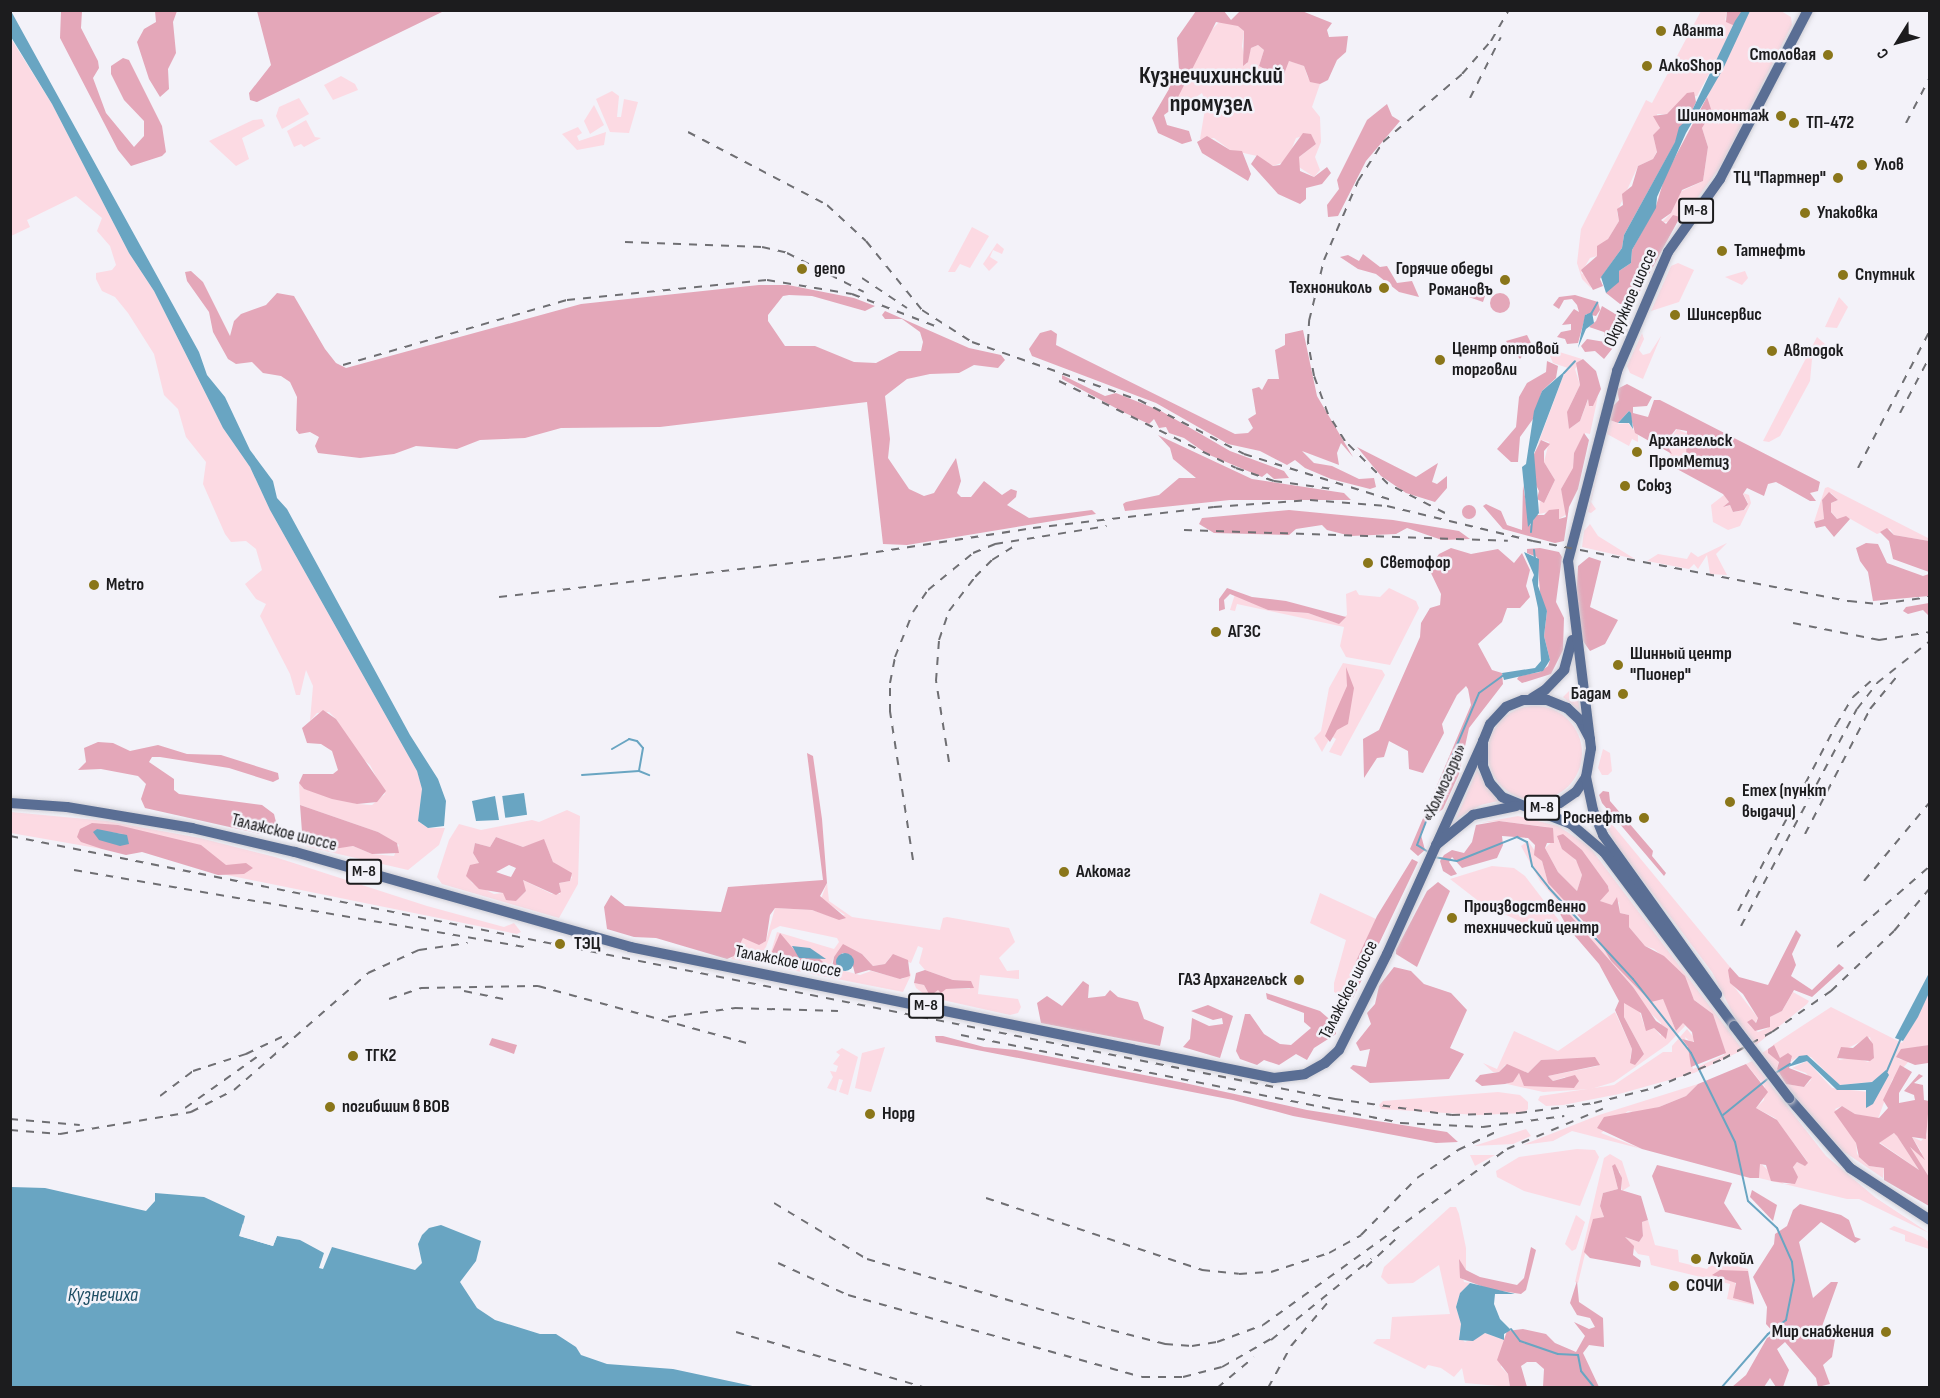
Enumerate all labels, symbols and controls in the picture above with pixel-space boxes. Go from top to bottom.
north arrow [1868,12,1928,72]
place label: Аванта [1673,20,1724,42]
marker: Аванта [1654,24,1668,38]
place label: Столовая [1749,44,1816,66]
text: С [1873,44,1893,62]
marker: Столовая [1821,48,1835,62]
place label: АлкоShop [1659,55,1722,77]
marker: АлкоShop [1640,59,1654,73]
district label: Кузнечихинский промузел [1139,62,1283,118]
place label: Шиномонтаж [1677,105,1769,127]
marker: Шиномонтаж [1774,109,1788,123]
place label: ТП-472 [1806,112,1854,134]
marker: ТП-472 [1787,116,1801,130]
place label: Улов [1874,154,1904,176]
marker: Улов [1855,158,1869,172]
place label: ТЦ "Партнер" [1733,167,1826,189]
marker: ТЦ "Партнер" [1831,171,1845,185]
road number: М-8 [1678,198,1714,224]
place label: Упаковка [1817,202,1878,224]
marker: Упаковка [1798,206,1812,220]
place label: Татнефть [1734,240,1806,262]
marker: Татнефть [1715,244,1729,258]
street label: Окружное шоссе [1600,246,1662,350]
place label: депо [814,258,845,280]
place label: Горячие обеды Романовъ [1396,259,1493,302]
marker: депо [795,262,809,276]
place label: Спутник [1855,264,1915,286]
marker: Спутник [1836,268,1850,282]
marker: Горячие обеды Романовъ [1498,273,1512,287]
place label: Технониколь [1289,277,1372,299]
marker: Технониколь [1377,281,1391,295]
place label: Шинсервис [1687,304,1762,326]
marker: Шинсервис [1668,308,1682,322]
place label: Центр оптовой торговли [1452,339,1559,382]
place label: Автодок [1784,340,1843,362]
marker: Автодок [1765,344,1779,358]
marker: Центр оптовой торговли [1433,353,1447,367]
place label: Архангельск ПромМетиз [1649,431,1732,474]
marker: Архангельск ПромМетиз [1630,445,1644,459]
place label: Союз [1637,475,1672,497]
marker: Союз [1618,479,1632,493]
place label: Светофор [1380,552,1451,574]
marker: Светофор [1361,556,1375,570]
place label: Metro [106,574,144,596]
marker: Metro [87,578,101,592]
place label: АГЗС [1228,621,1261,643]
marker: АГЗС [1209,625,1223,639]
place label: Шинный центр "Пионер" [1630,644,1732,686]
marker: Шинный центр "Пионер" [1611,658,1625,672]
place label: Бадам [1571,683,1611,705]
marker: Бадам [1616,687,1630,701]
street label: «Холмогоры» [1418,741,1472,825]
place label: Emex (пункт выдачи) [1742,781,1826,824]
road number: М-8 [1524,795,1560,821]
marker: Emex (пункт выдачи) [1723,795,1737,809]
place label: Роснефть [1563,807,1632,829]
street label: Талажское шоссе [229,809,339,857]
marker: Роснефть [1637,811,1651,825]
road number: М-8 [346,859,382,885]
place label: Алкомаг [1076,861,1131,883]
marker: Алкомаг [1057,865,1071,879]
place label: Производственно технический центр [1464,897,1599,940]
marker: Производственно технический центр [1445,911,1459,925]
place label: ТЭЦ [574,933,600,955]
marker: ТЭЦ [551,935,569,953]
street label: Талажское шоссе [1315,937,1383,1043]
street label: Талажское шоссе [733,941,843,983]
place label: ГАЗ Архангельск [1178,969,1287,991]
marker: ГАЗ Архангельск [1292,973,1306,987]
road number: М-8 [908,993,944,1019]
place label: ТГК2 [365,1045,396,1067]
marker: ТГК2 [346,1049,360,1063]
place label: погибшим в ВОВ [342,1096,450,1118]
marker: погибшим в ВОВ [323,1100,337,1114]
place label: Норд [882,1103,915,1125]
marker: Норд [863,1107,877,1121]
place label: Лукойл [1708,1248,1754,1270]
marker: Лукойл [1689,1252,1703,1266]
place label: СОЧИ [1686,1275,1723,1297]
marker: СОЧИ [1667,1279,1681,1293]
water label: Кузнечиха [68,1283,138,1307]
place label: Мир снабжения [1772,1321,1874,1343]
marker: Мир снабжения [1879,1325,1893,1339]

